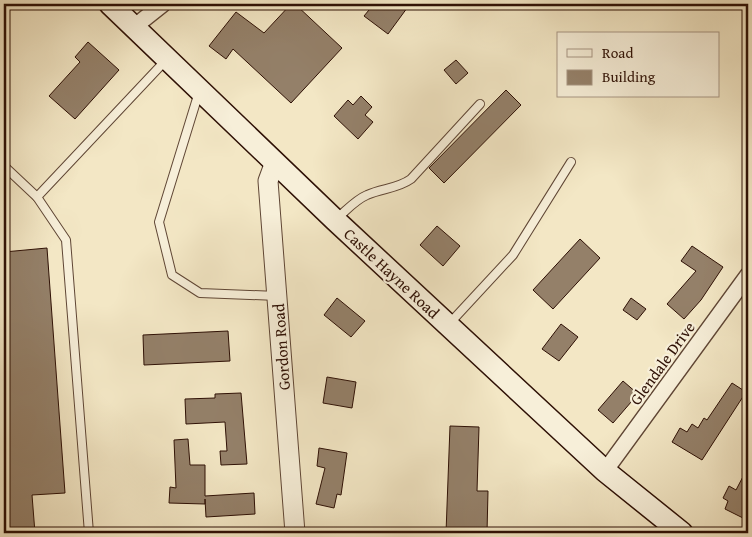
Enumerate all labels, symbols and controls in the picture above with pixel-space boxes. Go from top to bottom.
legend [557,32,720,98]
text: Road [602,42,633,63]
text: Building [602,66,656,87]
street label: Castle Hayne Road [339,222,446,324]
street label: Gordon Road [266,302,296,391]
street label: Glendale Drive [624,316,700,410]

